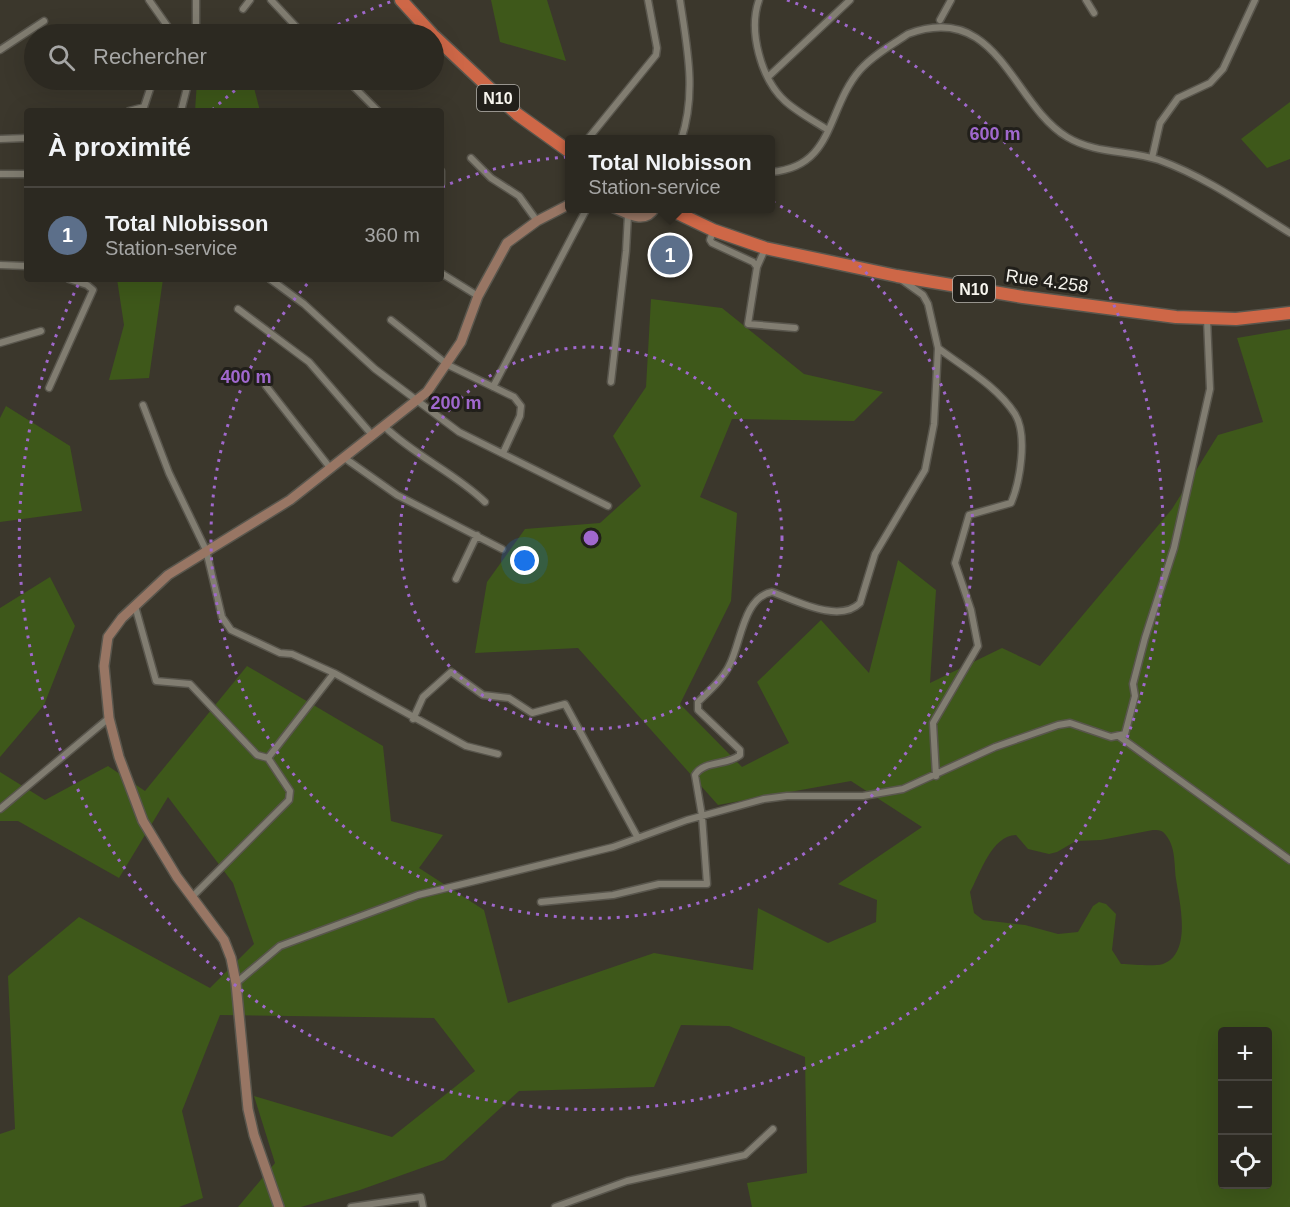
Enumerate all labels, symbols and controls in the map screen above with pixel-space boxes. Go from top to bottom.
search box [24,24,444,90]
icon: search [45,41,78,74]
text: Rechercher [93,44,207,69]
road number: N10 [477,85,519,111]
text: 600 m [969,124,1021,144]
text: À proximité [48,132,191,162]
popup [565,135,775,213]
text: Total Nlobisson [588,150,752,175]
text: Station-service [588,176,721,198]
text: Total Nlobisson [105,211,268,236]
text: 1 [62,224,73,246]
text: 360 m [364,224,420,246]
pin: 1 [650,232,690,278]
text: Station-service [105,237,237,259]
street label: Rue 4.258 [1004,265,1090,297]
road number: N10 [953,276,995,302]
text: 400 m [220,367,272,387]
text: 200 m [430,393,482,413]
centre of rings [581,528,601,548]
your location [510,546,539,575]
map controls [1218,1027,1272,1189]
button: + [1218,1027,1272,1081]
button: − [1218,1081,1272,1135]
button: locate [1218,1135,1272,1189]

